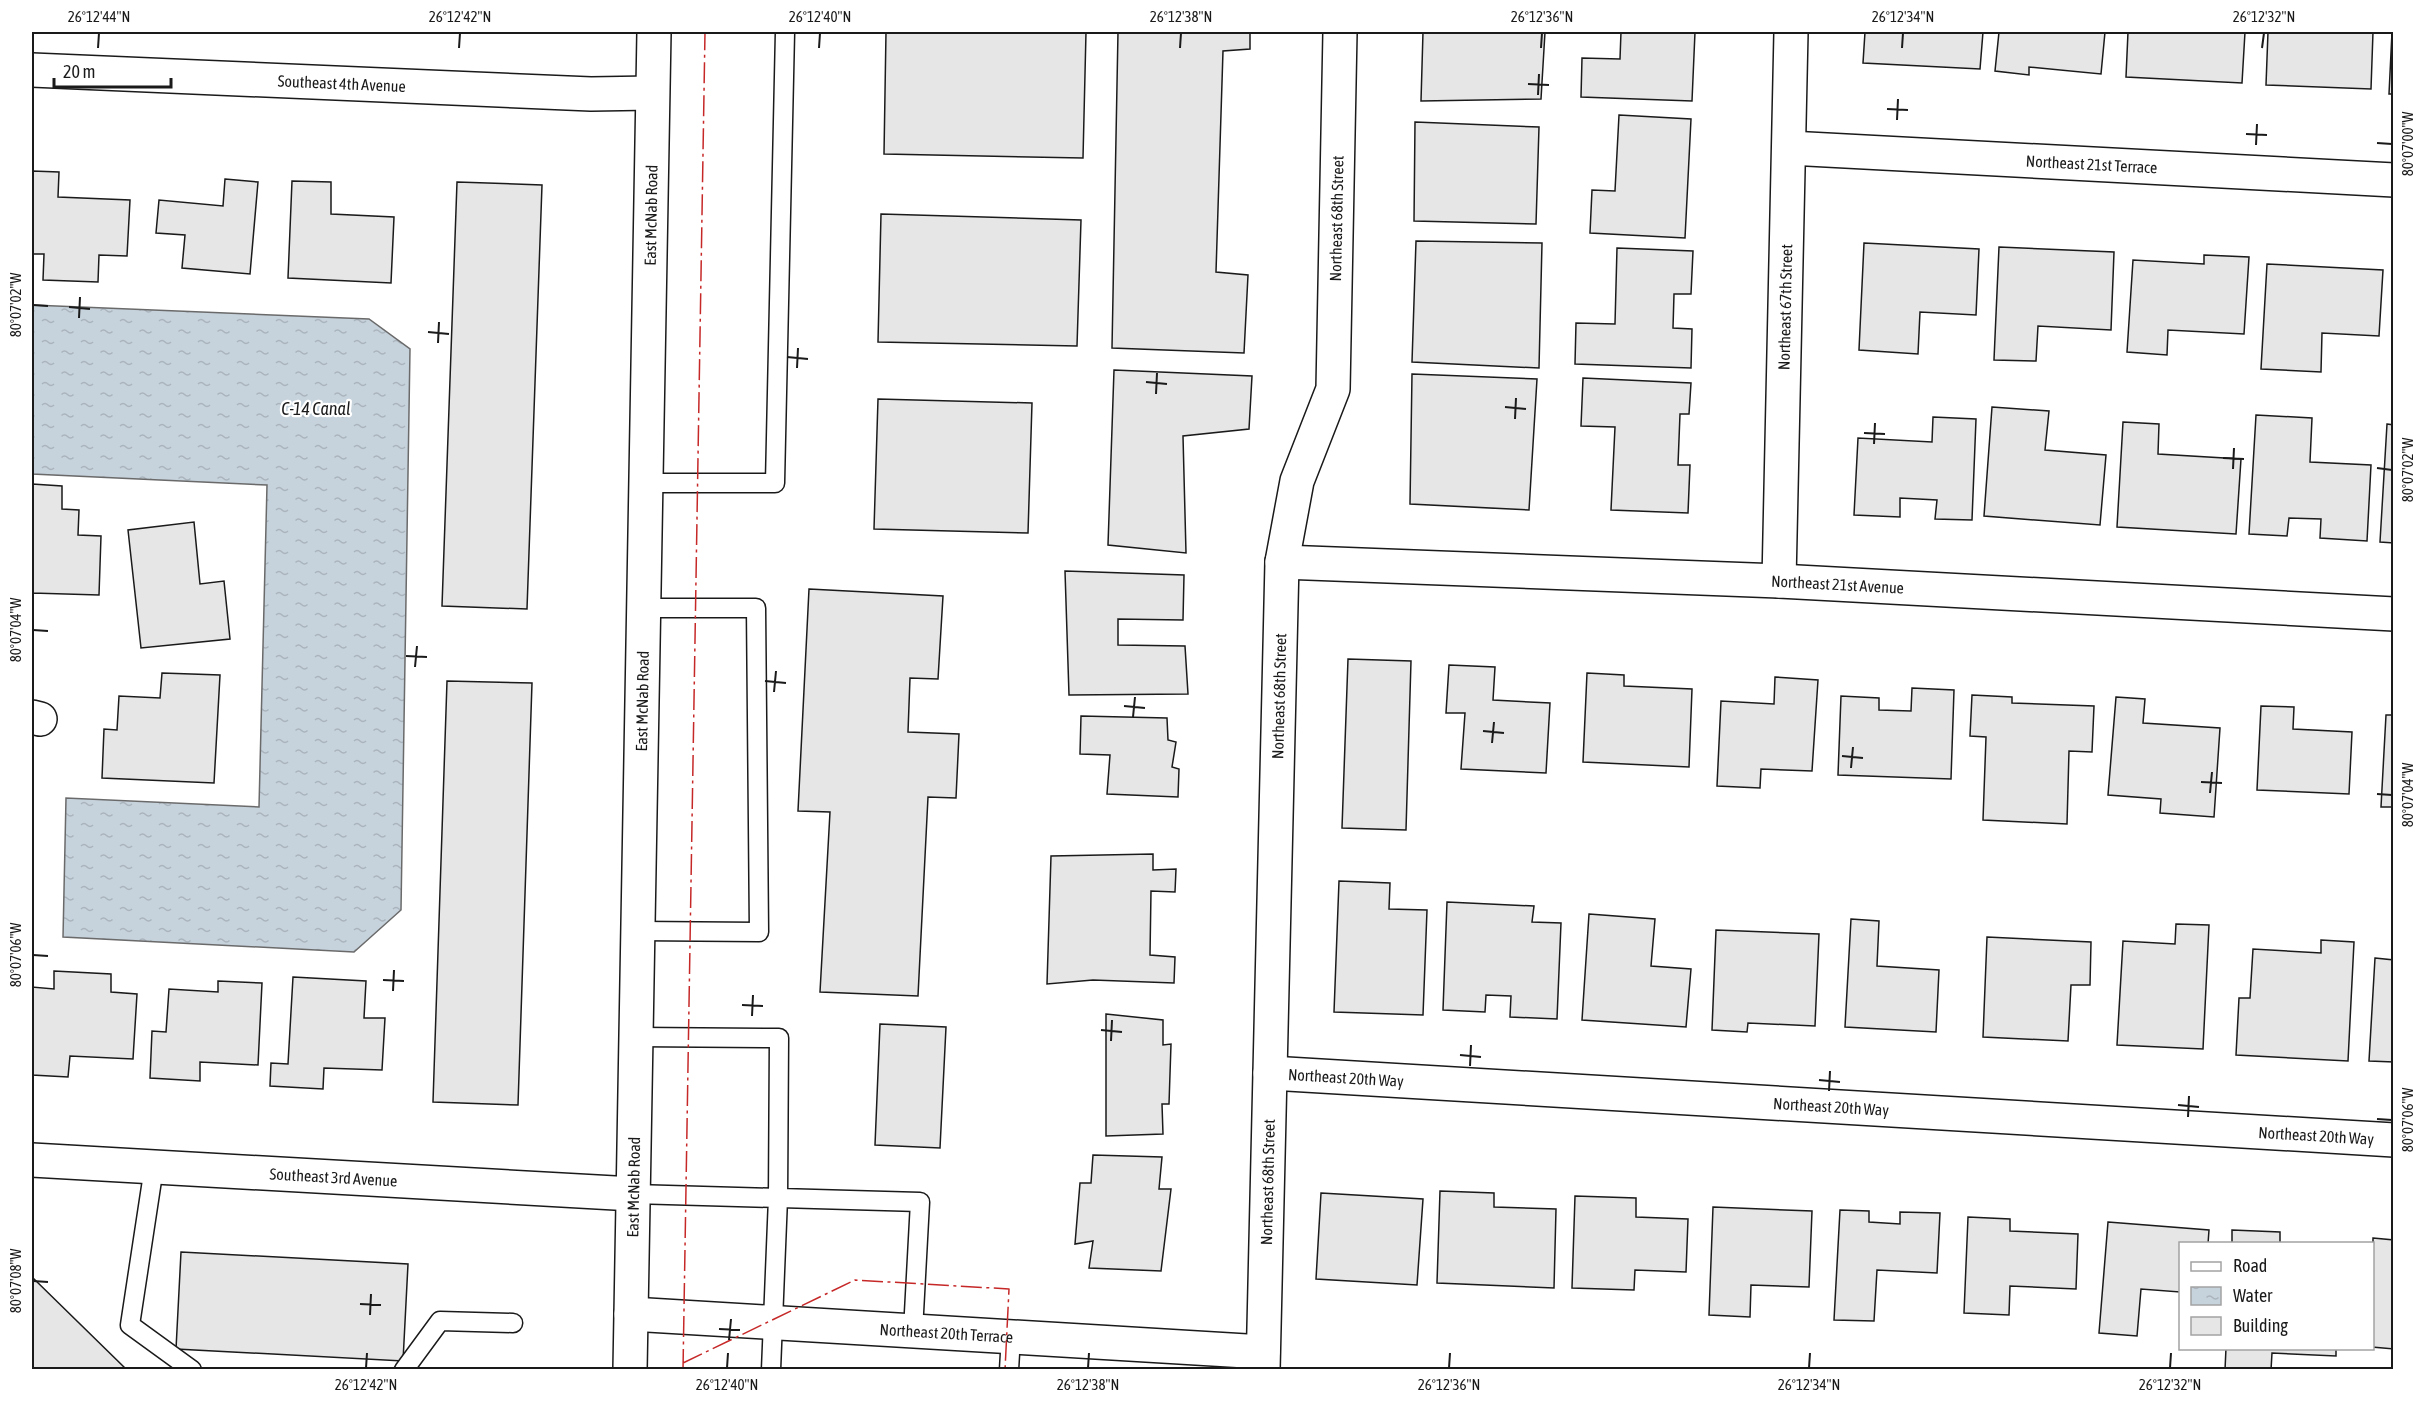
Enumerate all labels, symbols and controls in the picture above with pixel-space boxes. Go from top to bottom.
text: 26°12'44"N [68,8,130,25]
text: 26°12'42"N [429,8,491,25]
text: 26°12'40"N [789,8,851,25]
text: 26°12'38"N [1150,8,1212,25]
text: 26°12'36"N [1511,8,1573,25]
text: 26°12'34"N [1872,8,1934,25]
text: 26°12'32"N [2233,8,2295,25]
scale bar [54,51,171,89]
text: 20 m [63,61,95,82]
street label: Southeast 4th Avenue [277,72,406,95]
text: 80°07'00"W [2399,112,2416,176]
street label: Northeast 21st Terrace [2025,152,2158,176]
street label: Northeast 68th Street [1326,155,1347,282]
street label: East McNab Road [641,165,661,266]
street label: Northeast 67th Street [1775,244,1795,370]
text: 80°07'02"W [7,273,24,337]
water label: C-14 Canal [281,398,351,419]
text: 80°07'02"W [2399,438,2416,502]
street label: Northeast 21st Avenue [1771,572,1904,597]
text: 80°07'04"W [7,598,24,662]
street label: Northeast 68th Street [1268,633,1289,759]
street label: East McNab Road [632,651,652,752]
text: 80°07'04"W [2399,763,2416,827]
text: 80°07'06"W [7,923,24,987]
street label: Northeast 20th Way [1287,1065,1405,1091]
text: 80°07'06"W [2399,1088,2416,1152]
street label: Northeast 20th Way [1773,1094,1890,1120]
street label: Northeast 68th Street [1257,1119,1278,1245]
street label: Northeast 20th Way [2258,1123,2375,1149]
street label: East McNab Road [623,1137,643,1238]
street label: Southeast 3rd Avenue [269,1164,398,1190]
legend [2179,1242,2374,1350]
text: 80°07'08"W [7,1249,24,1313]
text: Road [2233,1255,2267,1276]
text: Water [2233,1285,2273,1306]
text: Building [2233,1315,2288,1336]
street label: Northeast 20th Terrace [879,1320,1014,1346]
text: 26°12'42"N [335,1376,397,1393]
text: 26°12'40"N [696,1376,758,1393]
text: 26°12'38"N [1057,1376,1119,1393]
text: 26°12'36"N [1418,1376,1480,1393]
text: 26°12'34"N [1778,1376,1840,1393]
text: 26°12'32"N [2139,1376,2201,1393]

